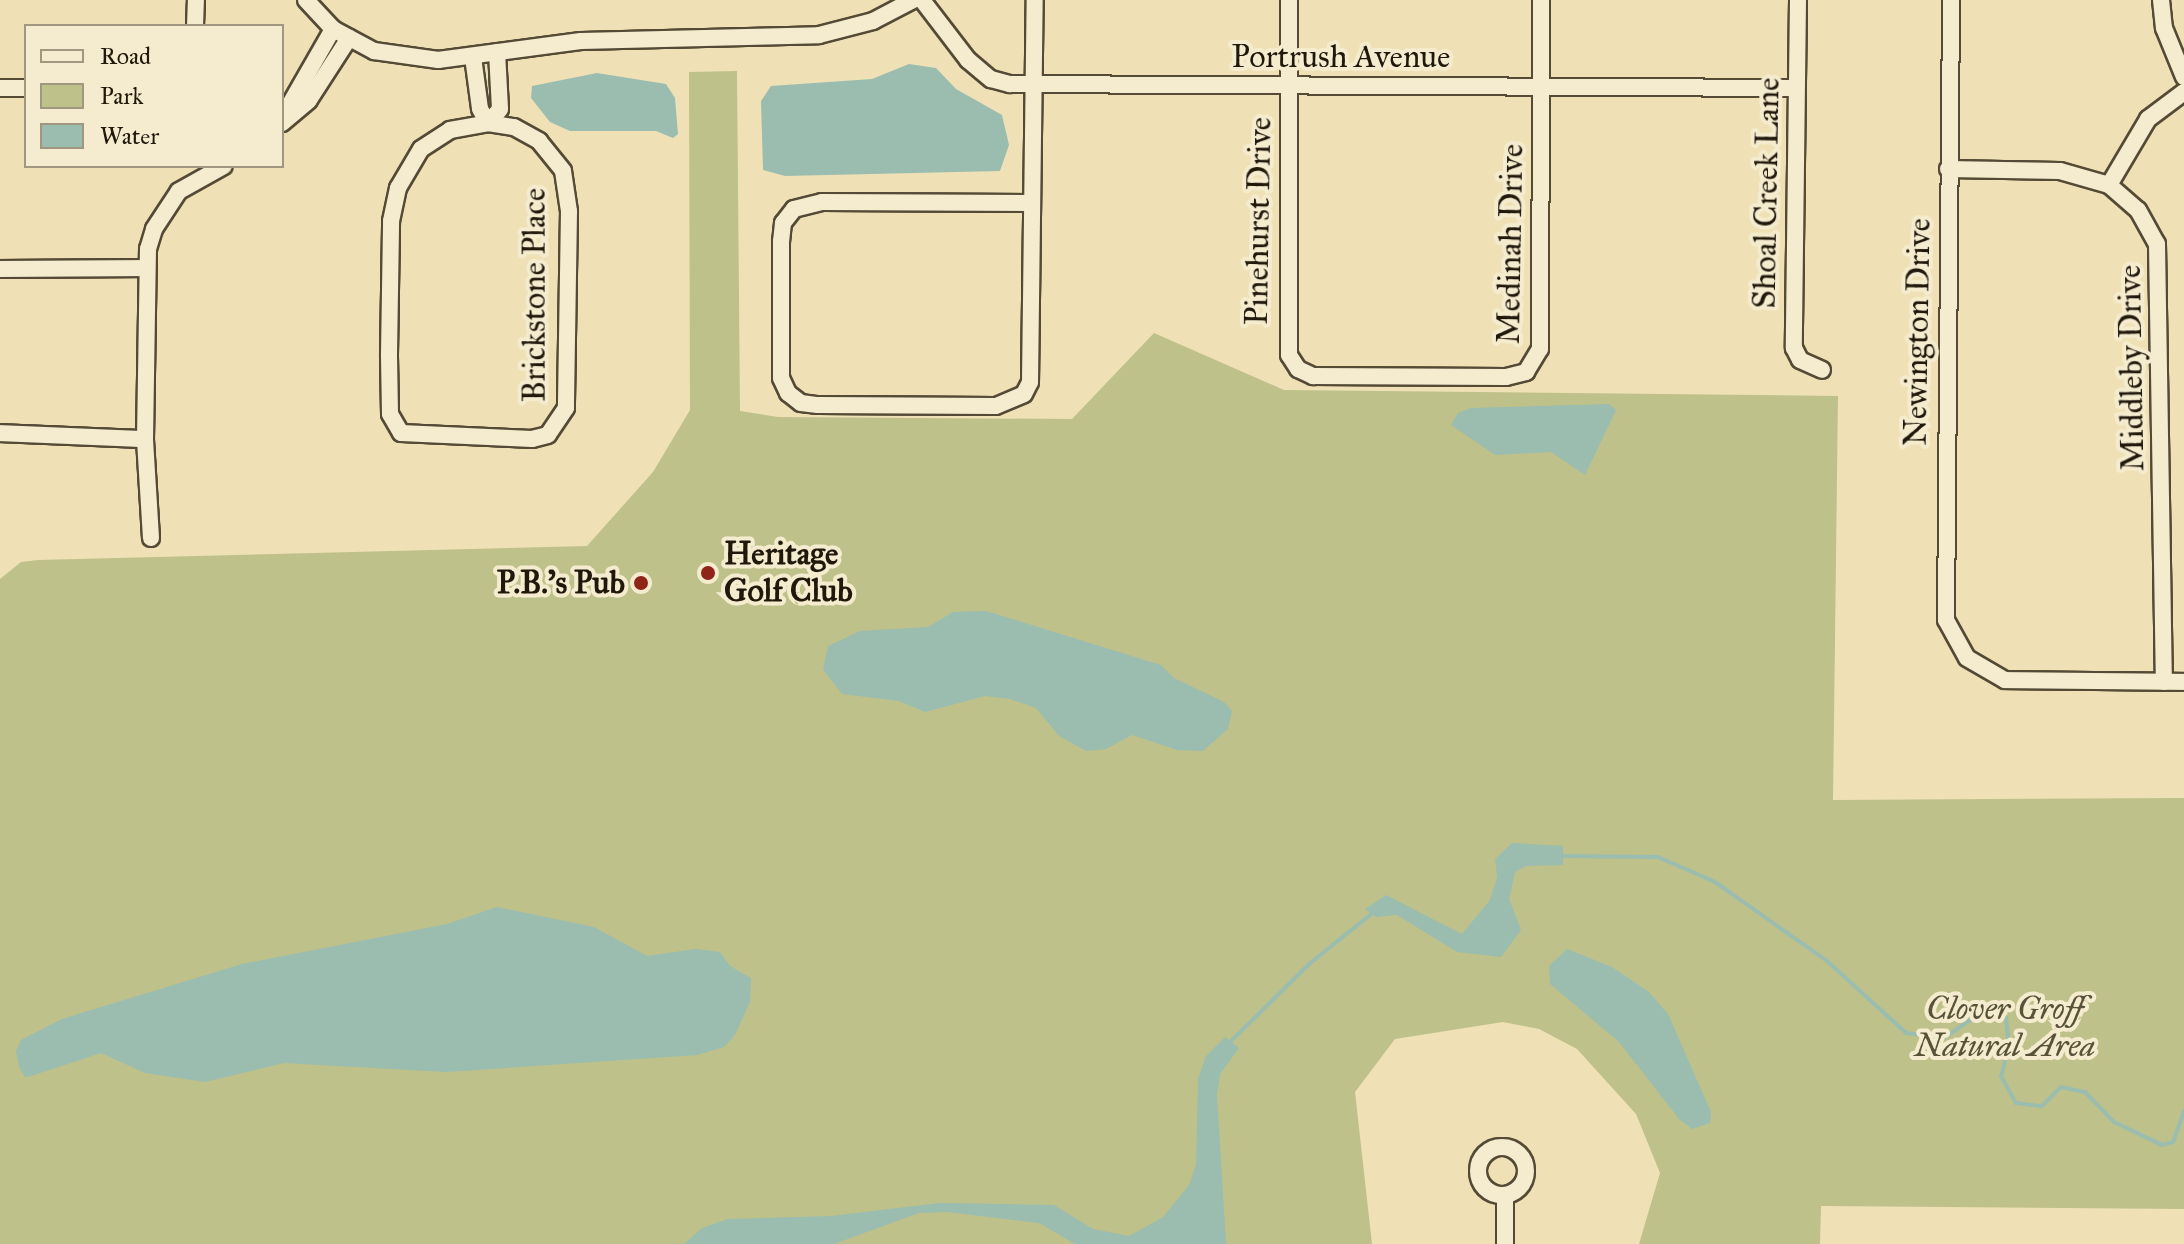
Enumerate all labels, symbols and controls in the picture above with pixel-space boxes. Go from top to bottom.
legend [24,24,284,168]
street label: Portrush Avenue [1232,38,1450,76]
text: Road [100,41,151,71]
street label: Shoal Creek Lane [1746,77,1788,309]
text: Park [100,81,143,111]
street label: Pinehurst Drive [1238,117,1280,325]
text: Water [100,121,159,151]
street label: Medinah Drive [1490,144,1532,344]
street label: Brickstone Place [516,188,554,402]
street label: Newington Drive [1897,218,1939,446]
street label: Middleby Drive [2111,264,2153,472]
place label: Heritage Golf Club [724,536,853,611]
place label: P.B.'s Pub [497,564,625,602]
marker: Heritage Golf Club [699,564,717,582]
marker: P.B.'s Pub [632,574,650,592]
park label: Clover Groff Natural Area [1915,991,2095,1066]

